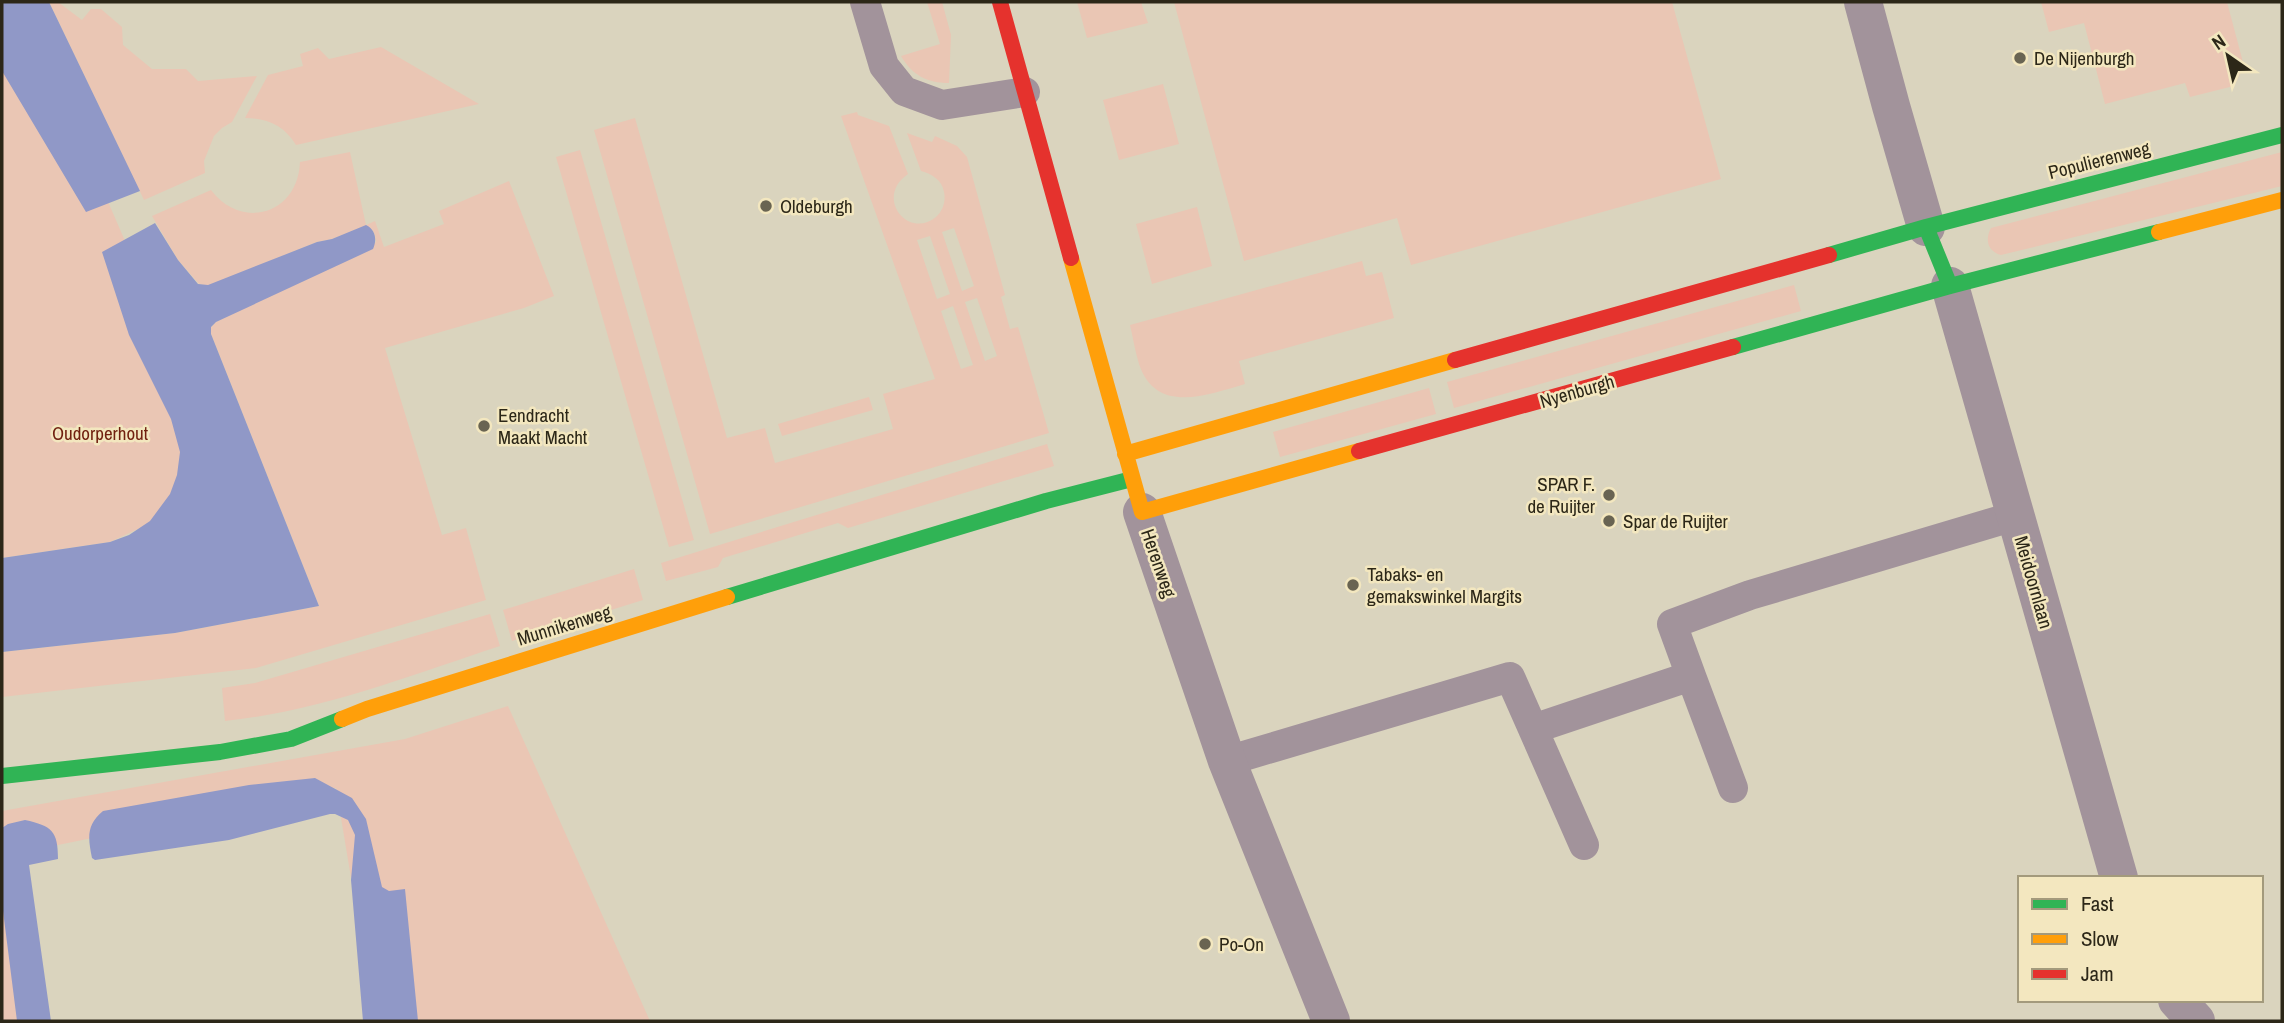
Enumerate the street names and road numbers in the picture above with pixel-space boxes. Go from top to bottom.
street label: Populierenweg [2045,135,2153,185]
street label: Nyenburgh [1537,368,1617,414]
street label: Herenweg [1135,525,1183,601]
street label: Meidoornlaan [2008,533,2060,631]
street label: Munnikenweg [514,598,614,652]

